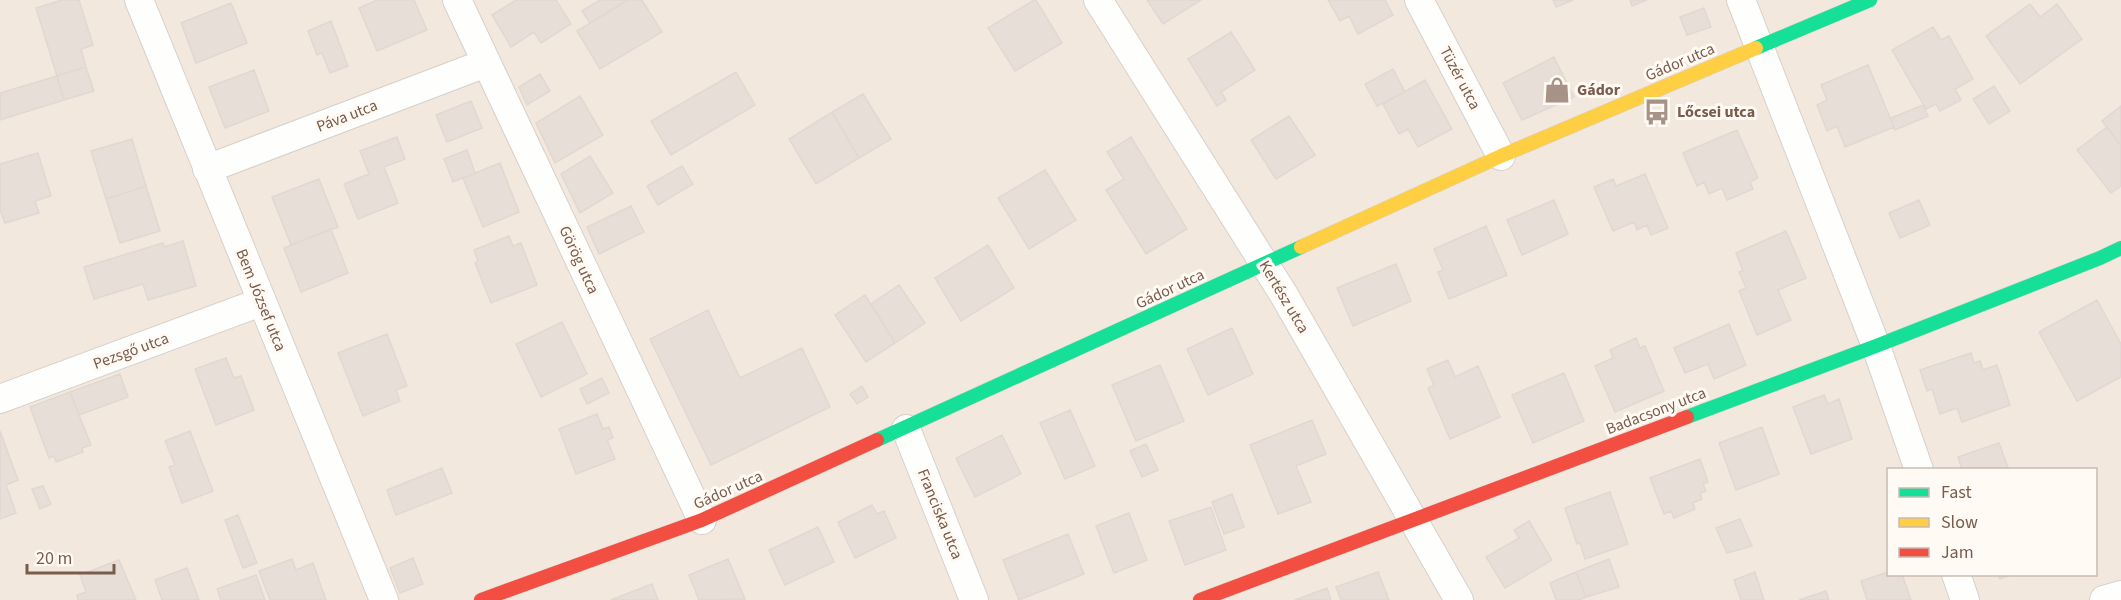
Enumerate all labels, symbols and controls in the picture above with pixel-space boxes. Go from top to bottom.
street label: Gádor utca [1642,38,1718,86]
street label: Tüzér utca [1434,42,1486,114]
shop icon: Gádor [1542,75,1572,105]
place label: Gádor [1577,79,1621,101]
street label: Páva utca [313,94,381,138]
bus stop icon: Lőcsei utca [1642,97,1672,127]
place label: Lőcsei utca [1677,101,1755,123]
street label: Görög utca [554,222,604,298]
street label: Bem József utca [230,246,292,354]
street label: Kertész utca [1254,256,1314,338]
street label: Gádor utca [1132,264,1208,314]
street label: Pezsgő utca [90,327,172,375]
street label: Badacsony utca [1603,382,1709,440]
street label: Gádor utca [690,465,766,515]
street label: Franciska utca [912,466,968,562]
legend [1887,468,2097,576]
text: Fast [1941,480,1972,505]
text: Slow [1941,510,1978,535]
scale bar [27,537,114,575]
text: Jam [1941,540,1974,565]
text: 20 m [36,546,72,571]

